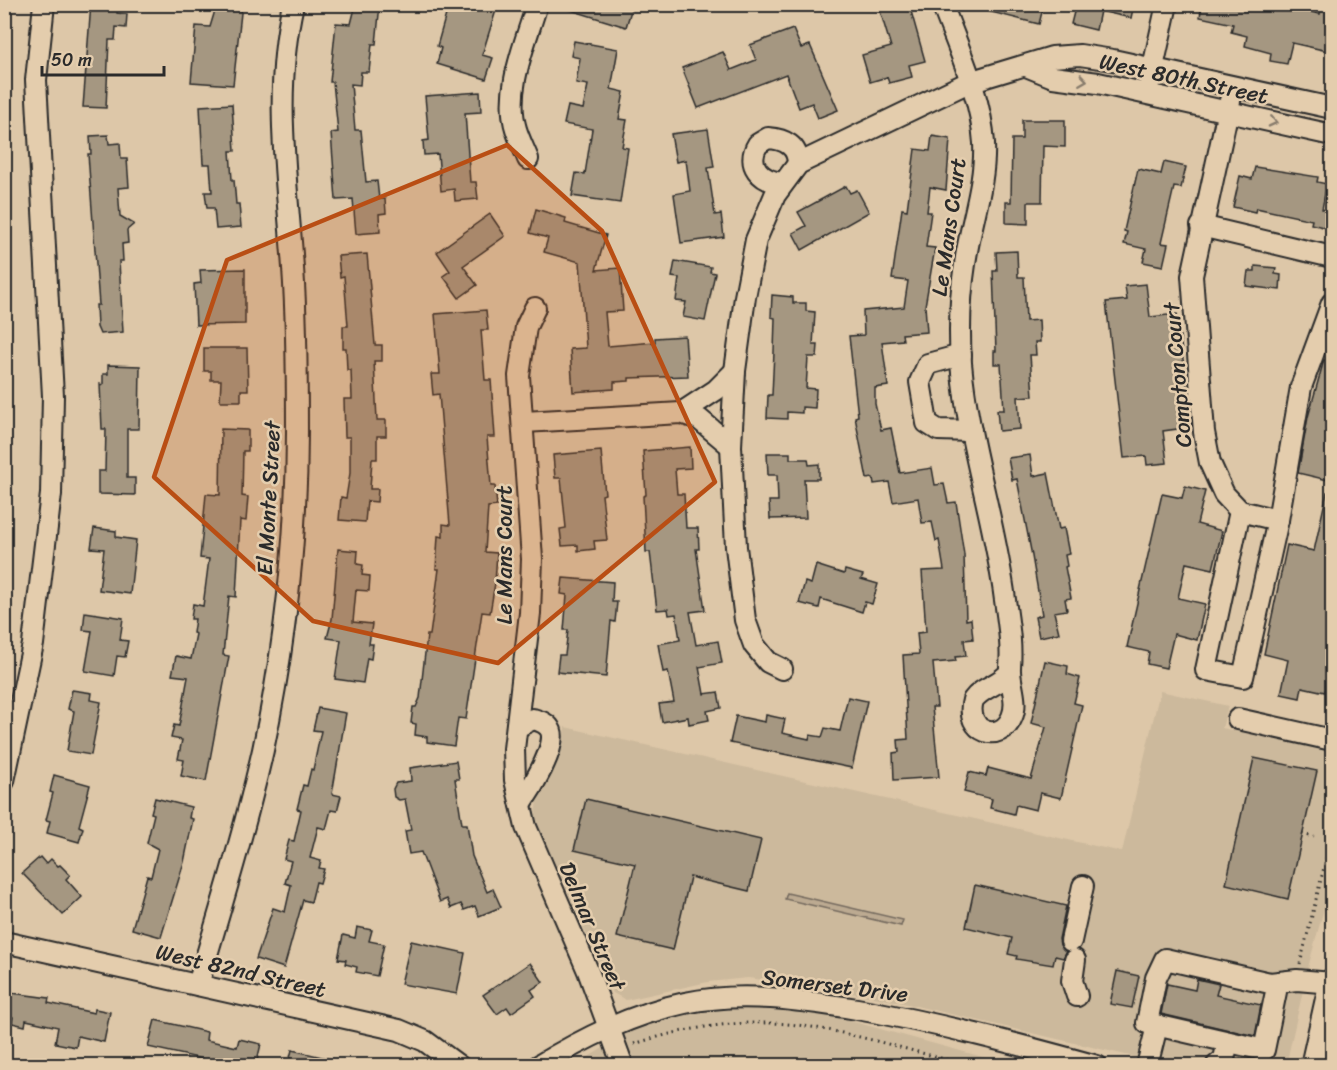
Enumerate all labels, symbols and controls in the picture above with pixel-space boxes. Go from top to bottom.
scale bar [42,39,164,77]
street label: West 80th Street [1096,42,1272,115]
text: 50 m [51,44,92,76]
one-way arrow [1078,74,1087,86]
one-way arrow [1268,114,1278,127]
street label: Le Mans Court [919,155,978,299]
street label: Compton Court [1152,300,1203,449]
street label: El Monte Street [245,419,292,576]
street label: Le Mans Court [485,485,524,625]
street label: Delmar Street [548,856,638,998]
street label: West 82nd Street [152,932,330,1009]
street label: Somerset Drive [760,957,910,1014]

